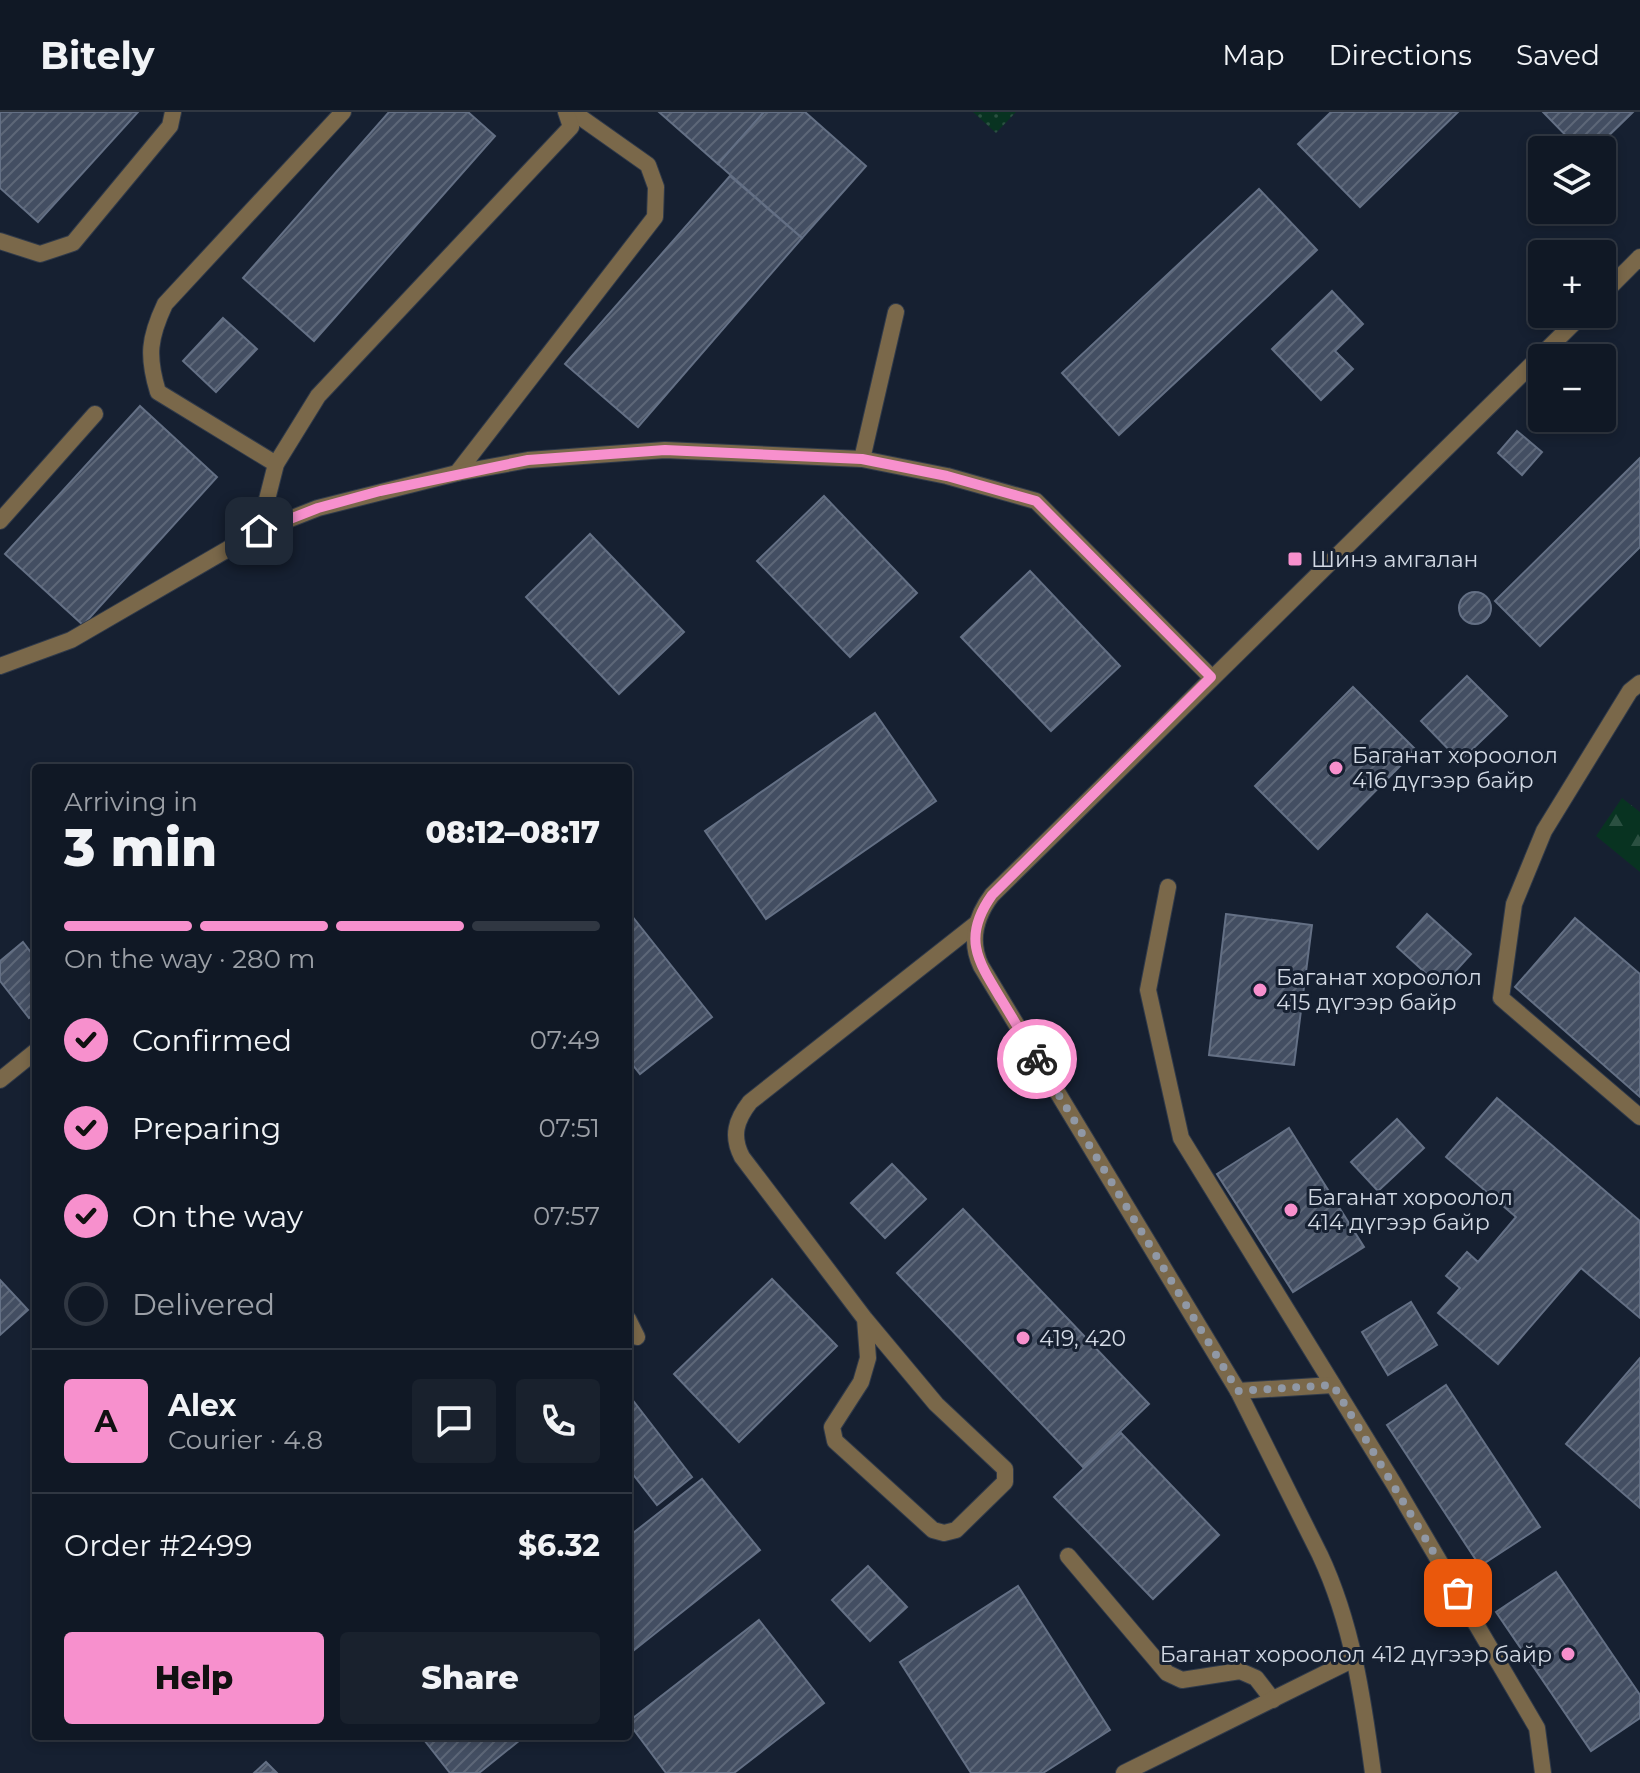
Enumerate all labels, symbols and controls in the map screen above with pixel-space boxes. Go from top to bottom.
text: Bitely [40,32,155,79]
text: Map [1222,38,1284,72]
text: Directions [1328,38,1472,72]
text: Saved [1516,38,1600,72]
map controls [1528,136,1616,432]
button: layers [1528,136,1616,224]
button: + [1528,240,1616,328]
button: − [1528,344,1616,432]
pin [225,497,293,565]
icon: home [237,509,281,553]
place label: Шинэ амгалан [1311,546,1478,573]
marker: Шинэ амгалан [1286,550,1304,568]
place label: Баганат хороолол 416 дүгээр байр [1352,742,1558,794]
marker: Баганат хороолол 416 дүгээр байр [1327,759,1345,777]
text: Arriving in [64,786,198,818]
text: 08:12–08:17 [426,814,600,851]
text: 3 min [64,816,217,879]
text: On the way · 280 m [64,943,315,975]
place label: Баганат хороолол 415 дүгээр байр [1276,964,1482,1016]
marker: Баганат хороолол 415 дүгээр байр [1251,981,1269,999]
icon: check [64,1018,108,1062]
courier [997,1019,1077,1099]
text: Confirmed [132,1022,292,1059]
text: 07:49 [530,1024,600,1056]
icon: bike [1015,1037,1059,1081]
icon: check [64,1106,108,1150]
text: Preparing [132,1110,281,1147]
text: 07:51 [539,1112,600,1144]
place label: Баганат хороолол 414 дүгээр байр [1307,1184,1513,1236]
icon: check [64,1194,108,1238]
text: On the way [132,1198,303,1235]
text: 07:57 [533,1200,600,1232]
marker: Баганат хороолол 414 дүгээр байр [1282,1201,1300,1219]
text: Delivered [132,1286,275,1323]
place label: 419, 420 [1039,1325,1126,1352]
marker: 419, 420 [1014,1329,1032,1347]
button: chat [412,1379,496,1463]
button: phone [516,1379,600,1463]
text: Alex [168,1387,236,1424]
text: A [95,1403,117,1440]
text: Courier · 4.8 [168,1424,323,1456]
text: Order #2499 [64,1527,253,1564]
text: $6.32 [518,1527,600,1564]
pin [1424,1559,1492,1627]
icon: bag [1436,1571,1480,1615]
button: Help [64,1632,324,1724]
button: Share [340,1632,600,1724]
place label: Баганат хороолол 412 дүгээр байр [1160,1641,1552,1668]
marker: Баганат хороолол 412 дүгээр байр [1559,1645,1577,1663]

